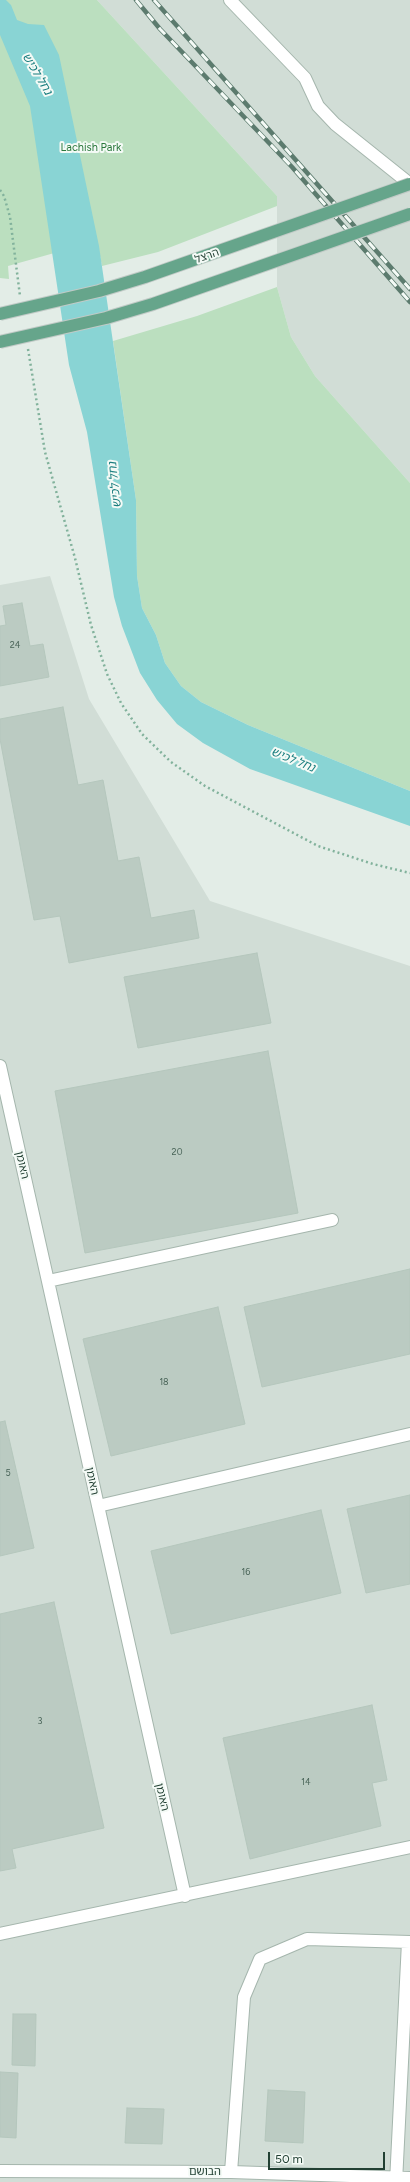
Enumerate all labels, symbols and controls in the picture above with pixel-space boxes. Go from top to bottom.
water label: נחל לכיש [19,51,55,97]
park label: Lachish Park [61,141,121,155]
street label: הרצל [193,246,221,266]
water label: נחל לכיש [105,461,125,509]
house number: 24 [10,640,20,650]
water label: נחל לכיש [269,745,317,775]
house number: 20 [172,1147,182,1157]
street label: האומן [12,1150,32,1180]
house number: 18 [159,1377,169,1387]
street label: האומן [83,1466,101,1496]
house number: 5 [5,1468,11,1478]
house number: 16 [242,1567,250,1577]
house number: 3 [38,1716,42,1726]
house number: 14 [301,1777,311,1787]
street label: האומן [152,1782,172,1812]
scale bar [270,2144,387,2170]
text: 50 m [275,2152,303,2166]
street label: הבושם [189,2165,221,2179]

